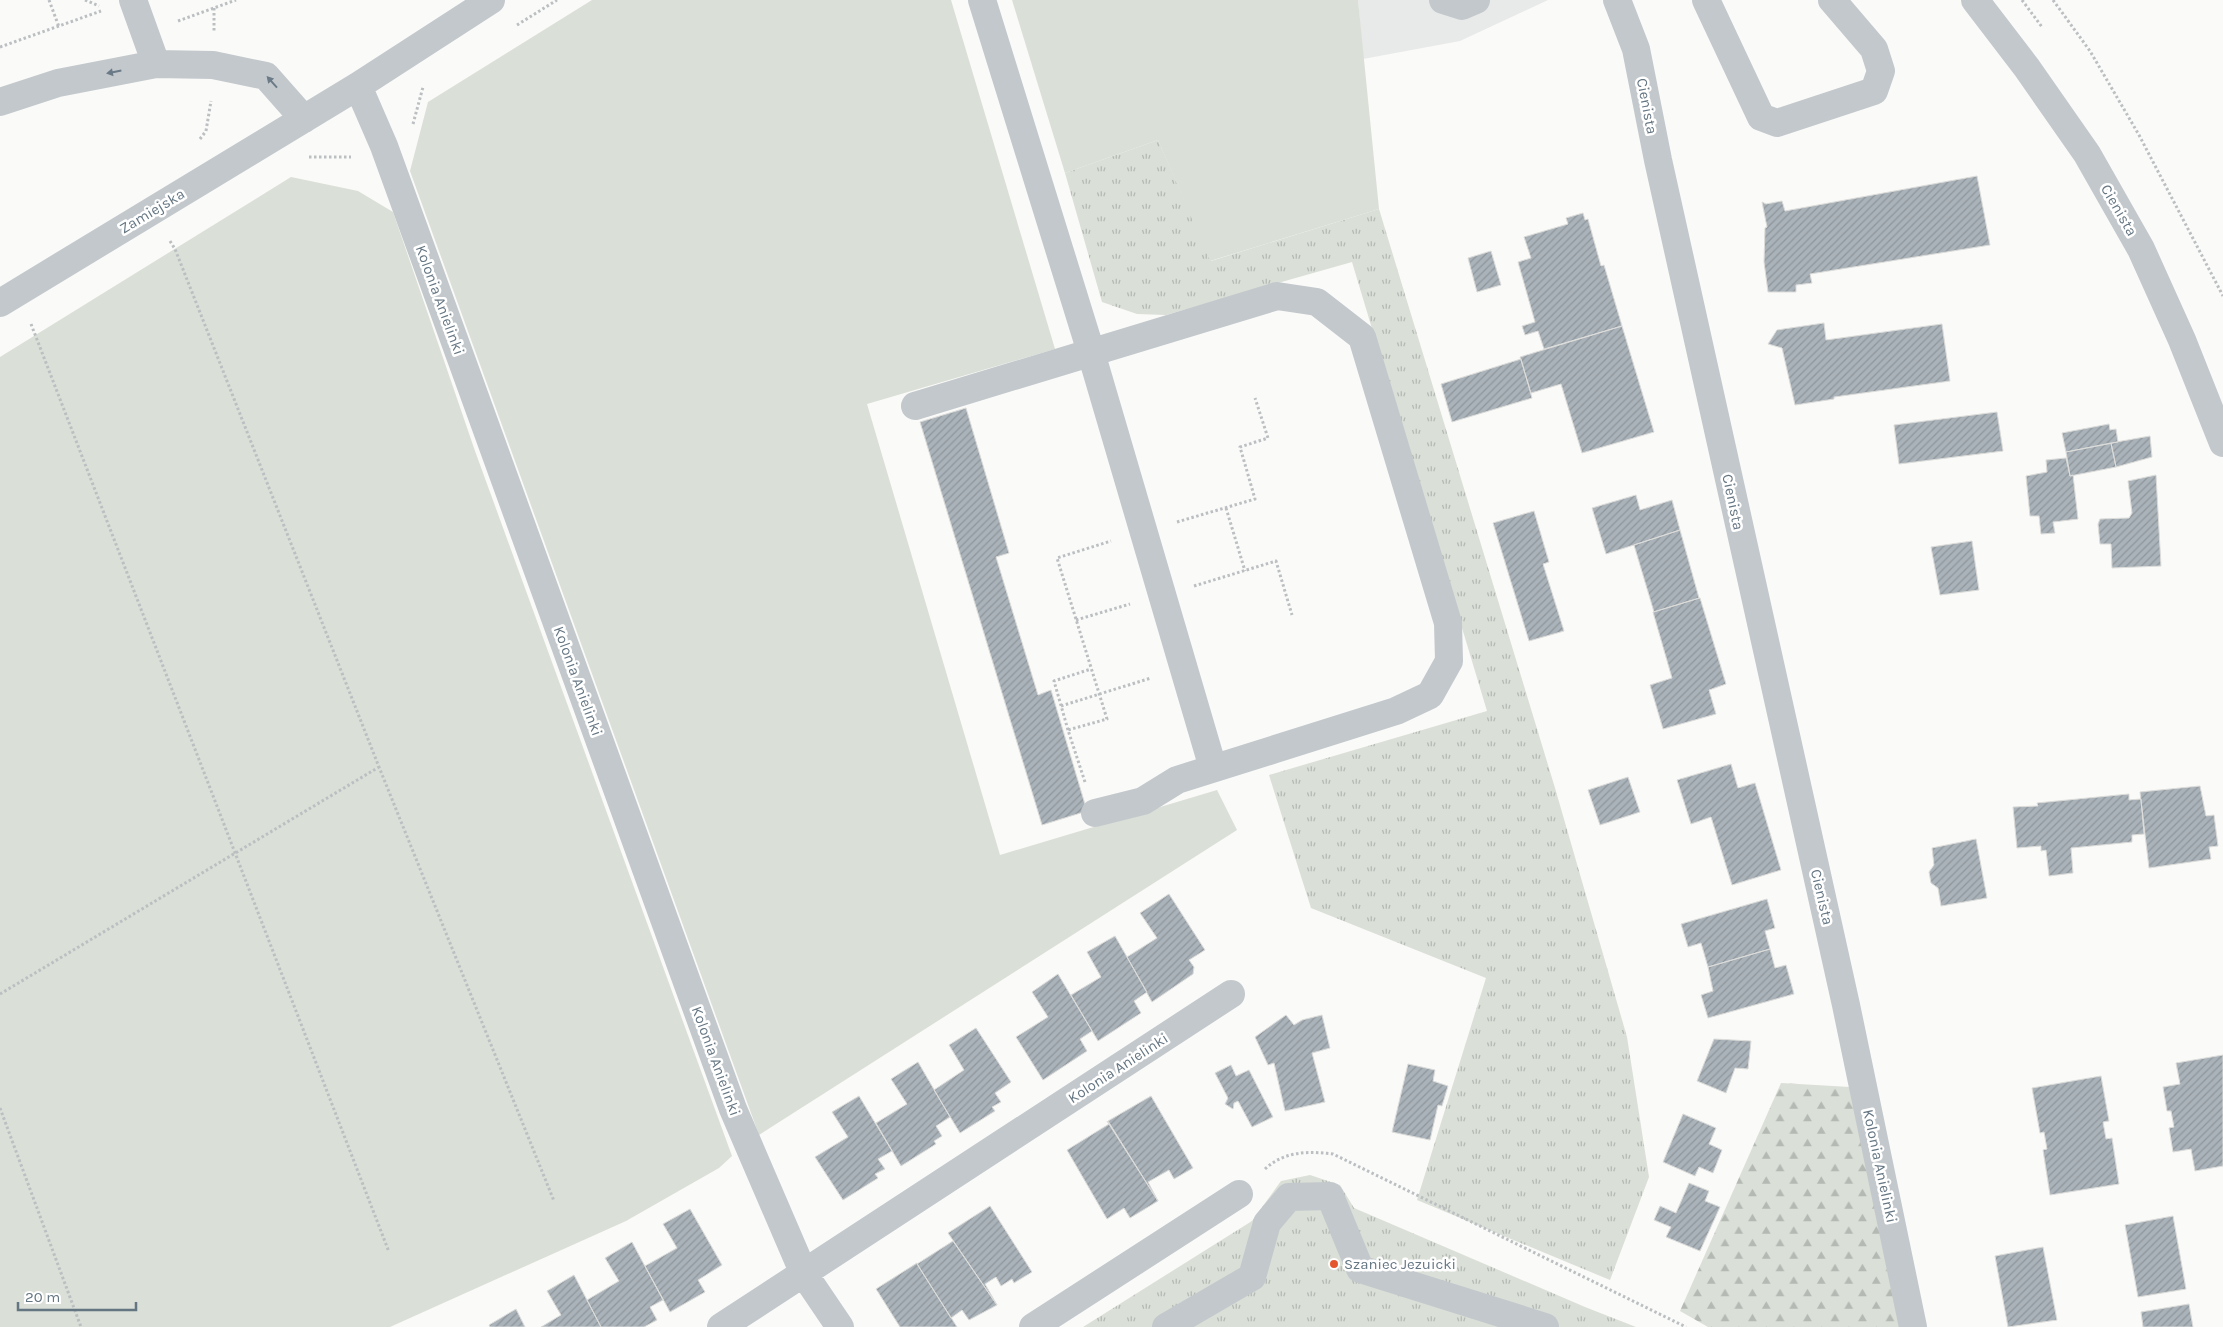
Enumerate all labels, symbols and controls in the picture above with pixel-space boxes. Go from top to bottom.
one-way arrow [106,68,122,76]
one-way arrow [266,76,278,88]
street label: Cienista [1633,76,1661,136]
street label: Cienista [2097,181,2141,239]
street label: Zamiejska [116,185,188,237]
street label: Kolonia Anielinki [412,243,468,357]
street label: Cienista [1718,472,1748,532]
street label: Kolonia Anielinki [550,624,606,738]
street label: Cienista [1807,867,1837,927]
street label: Kolonia Anielinki [688,1004,744,1118]
street label: Kolonia Anielinki [1065,1029,1171,1107]
street label: Kolonia Anielinki [1859,1108,1901,1224]
place label: Szaniec Jezuicki [1344,1255,1456,1273]
marker: Szaniec Jezuicki [1328,1258,1340,1270]
scale bar [18,1280,135,1312]
text: 20 m [25,1288,60,1306]

